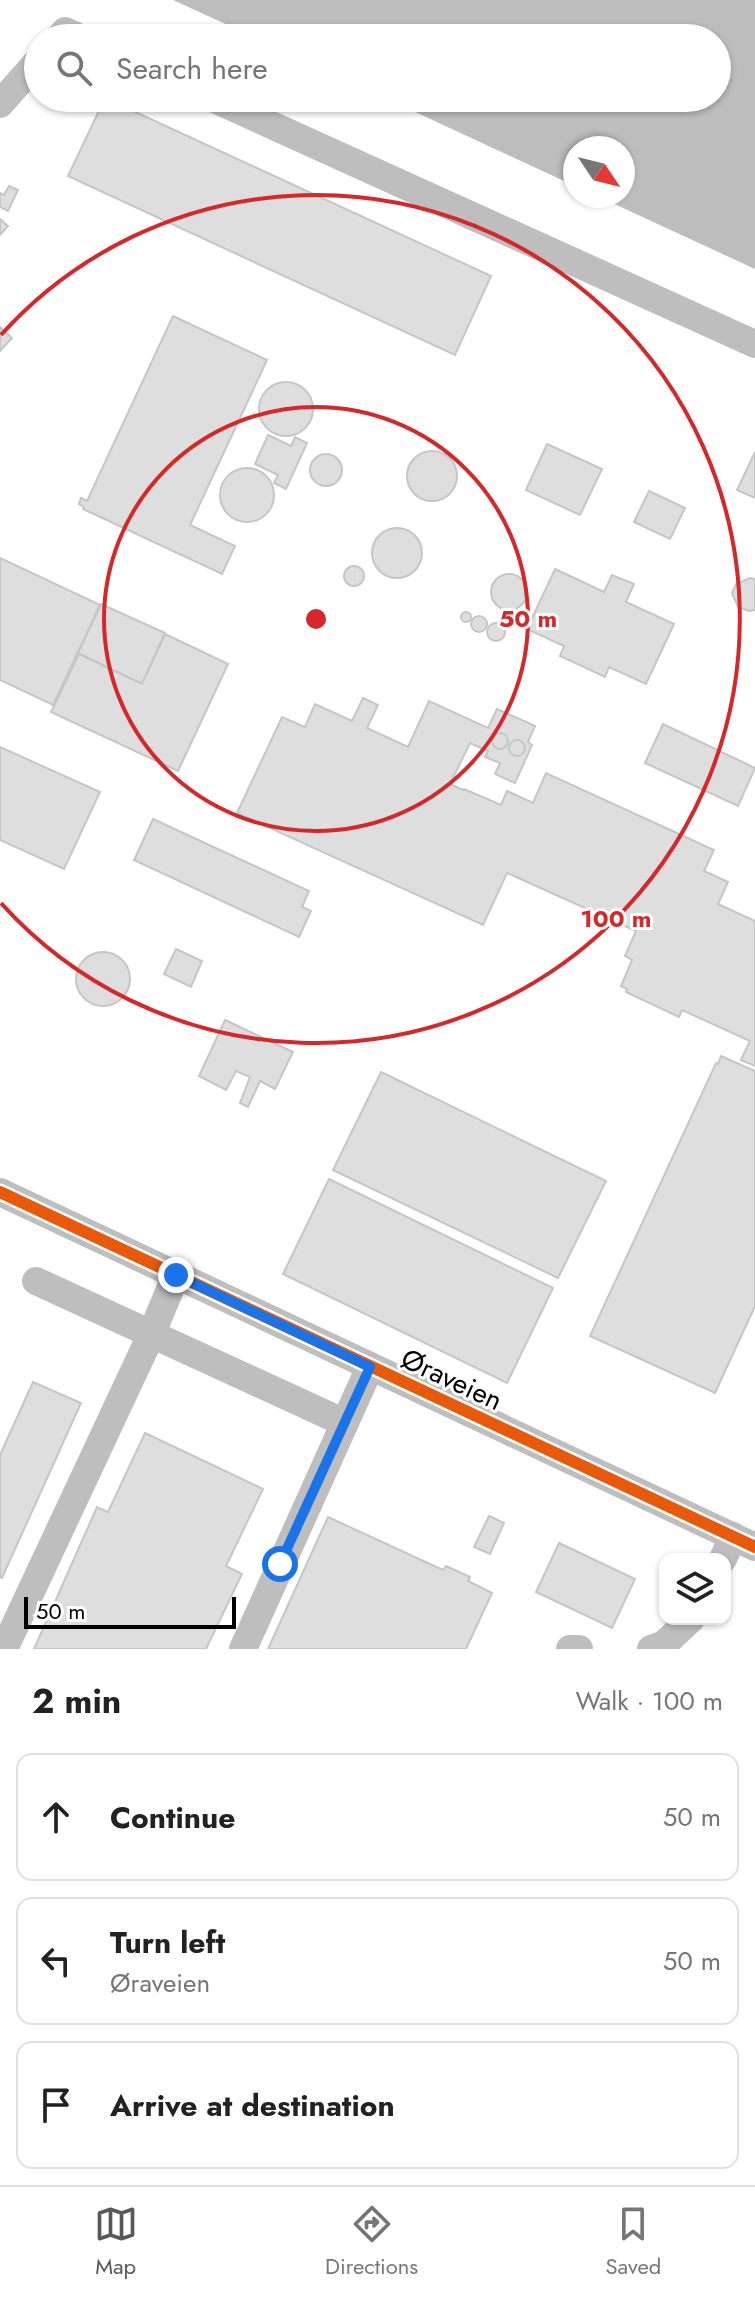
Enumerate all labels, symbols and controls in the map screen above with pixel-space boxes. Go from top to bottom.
search box [24,24,731,112]
icon: search [52,46,96,90]
text: Search here [116,47,268,90]
north arrow [563,136,635,208]
text: 50 m [499,601,557,636]
centre of rings [302,605,330,633]
text: 100 m [581,901,651,936]
route end [158,1257,194,1293]
street label: Øraveien [394,1338,509,1421]
route start [262,1546,298,1582]
map controls [659,1553,731,1625]
button: layers [659,1553,731,1625]
scale bar [24,1593,236,1629]
text: 50 m [36,1595,85,1627]
text: 2 min [32,1677,121,1726]
text: Walk · 100 m [576,1682,723,1720]
icon: ahead [34,1795,78,1839]
text: Continue [110,1796,236,1839]
text: 50 m [663,1798,721,1836]
text: Turn left [110,1921,225,1964]
icon: left [34,1939,78,1983]
text: 50 m [663,1942,721,1980]
text: Øraveien [110,1964,210,2002]
icon: arrive [34,2083,78,2127]
text: Arrive at destination [110,2084,395,2127]
tab: Map [94,2202,138,2282]
tab: Directions [325,2202,418,2282]
tab: Saved [606,2202,661,2282]

